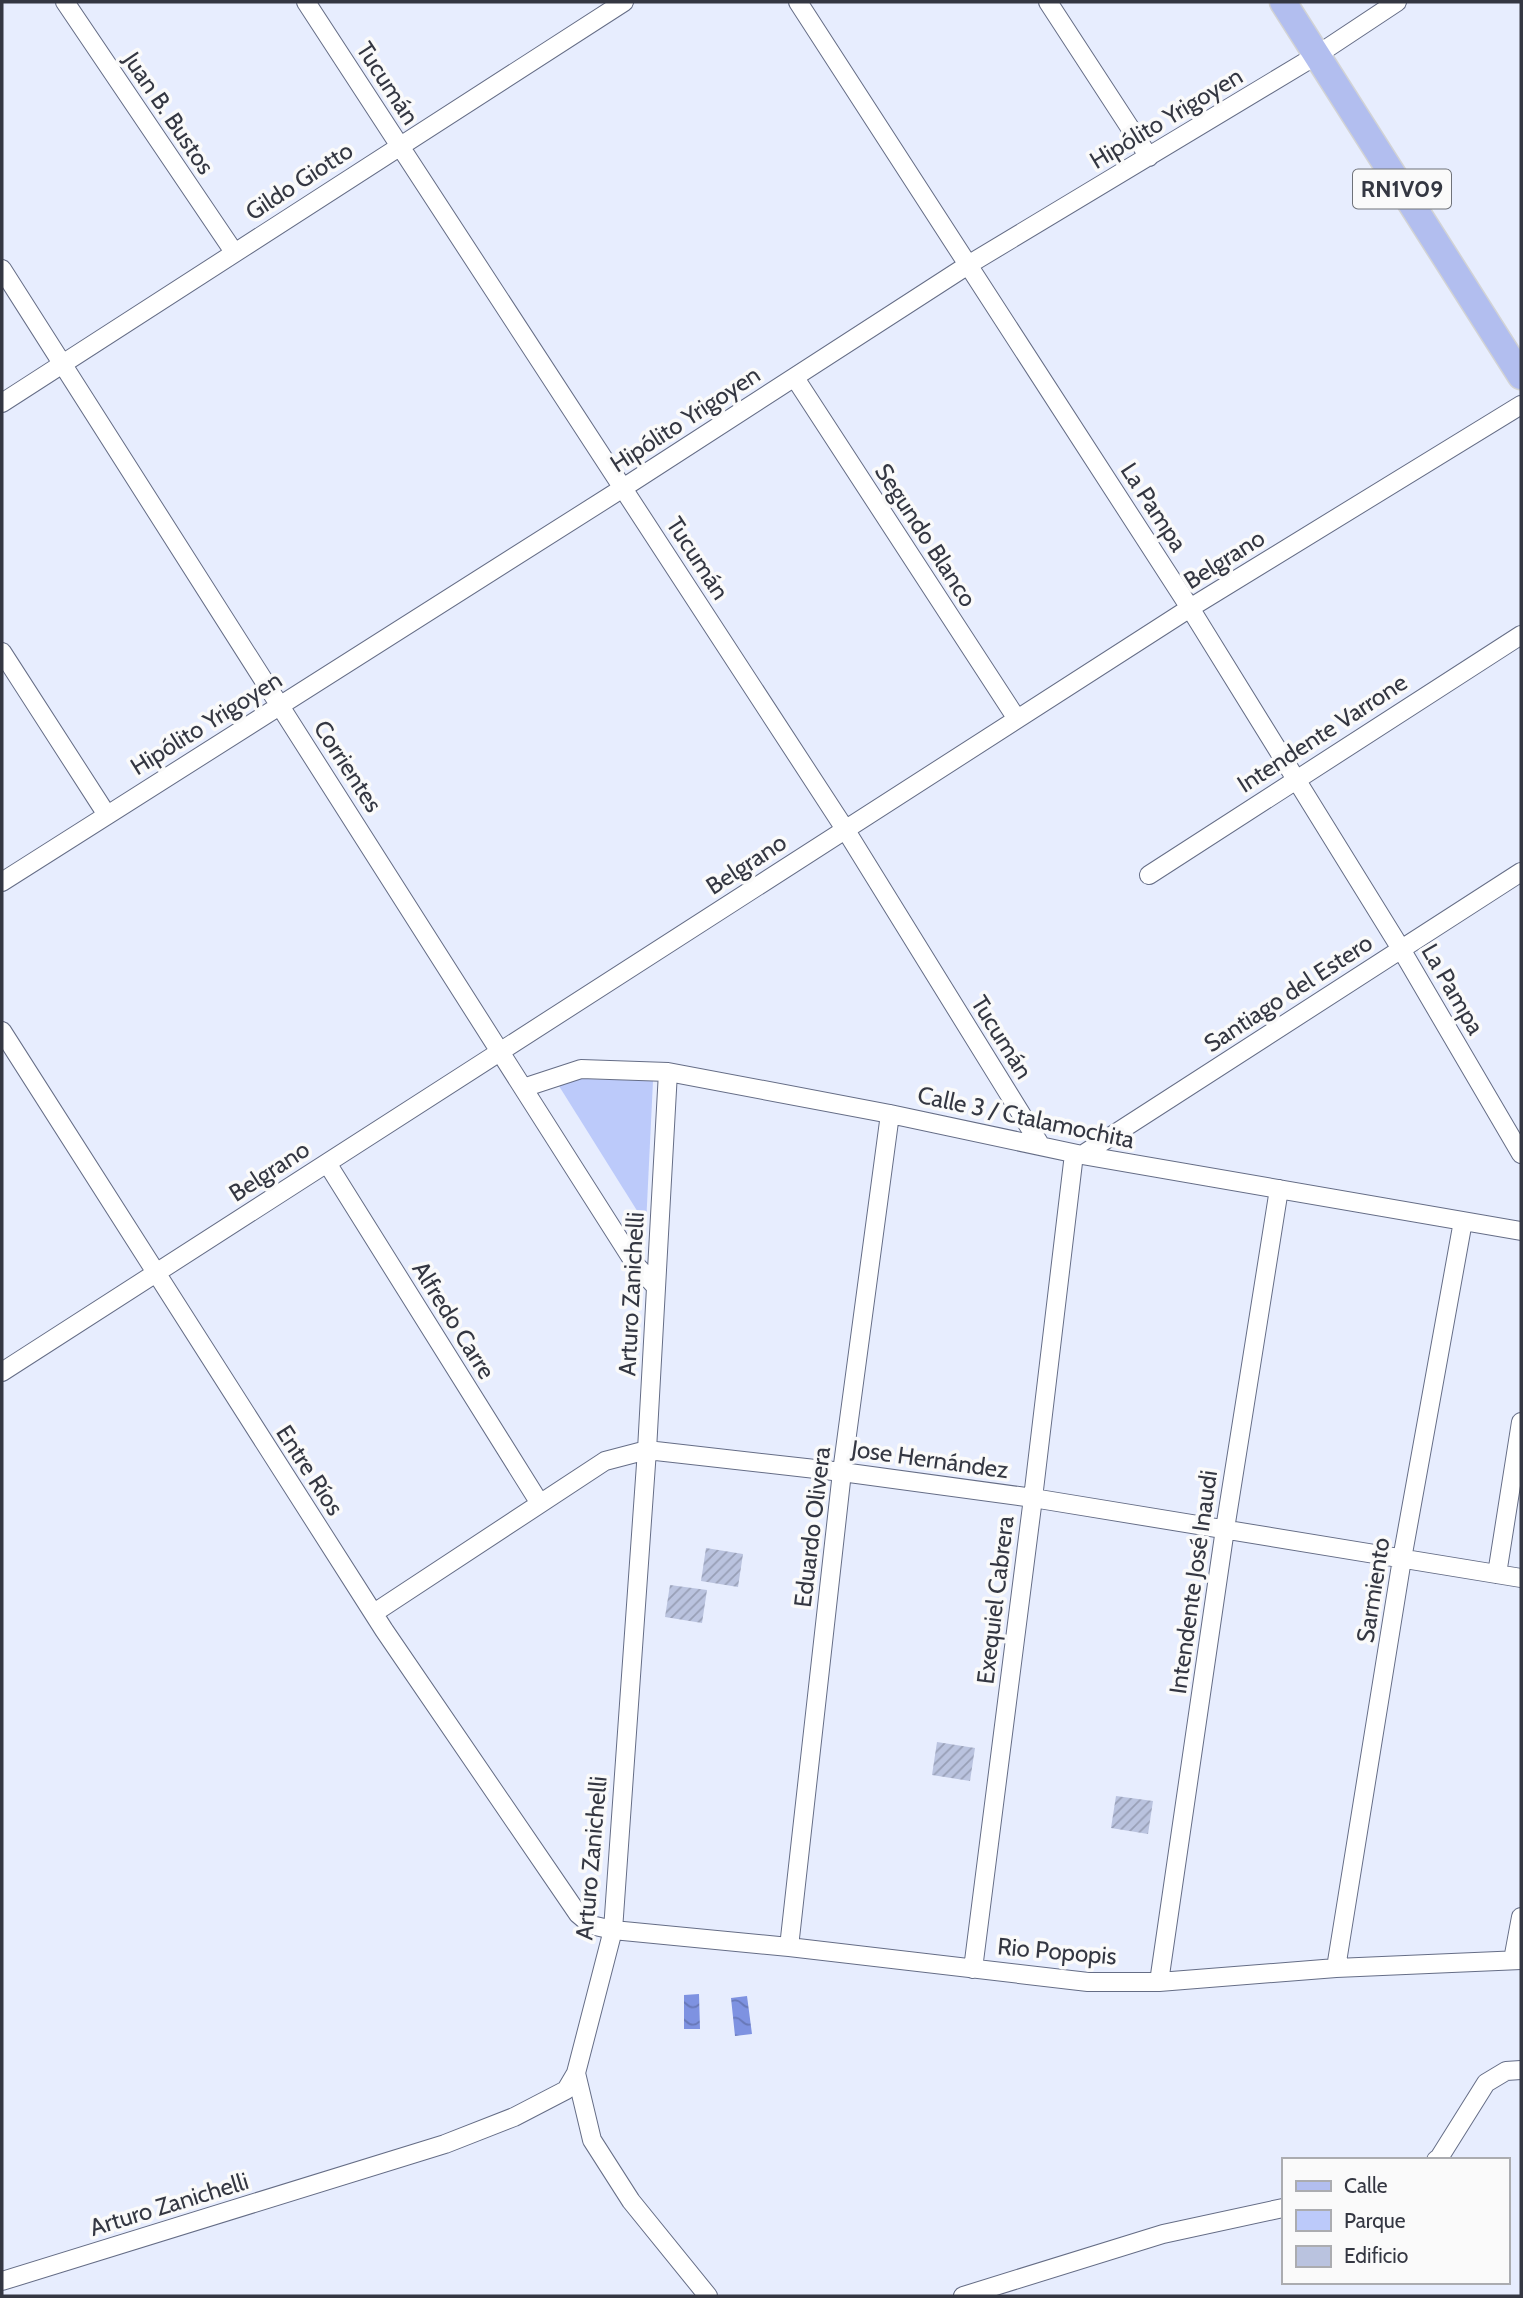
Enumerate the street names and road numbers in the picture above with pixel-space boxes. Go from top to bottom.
street label: Tucumán [351,36,425,130]
street label: Juan B. Bustos [117,45,221,180]
street label: Hipólito Yrigoyen [1084,61,1248,175]
street label: Gildo Giotto [240,136,358,226]
road number: RN1V09 [1353,170,1451,208]
street label: Hipólito Yrigoyen [605,360,765,478]
street label: La Pampa [1115,457,1194,557]
street label: Segundo Blanco [869,458,983,612]
street label: Tucumán [661,511,735,605]
street label: Belgrano [1178,523,1270,595]
street label: Hipólito Yrigoyen [125,665,287,781]
street label: Intendente Varrone [1232,667,1412,799]
street label: Corrientes [308,715,388,817]
street label: Belgrano [700,827,792,901]
street label: Santiago del Estero [1199,928,1377,1058]
street label: La Pampa [1415,939,1491,1040]
street label: Tucumán [965,990,1039,1084]
street label: Calle 3 / Ctalamochita [915,1080,1138,1154]
street label: Belgrano [223,1134,315,1208]
street label: Arturo Zanichelli [612,1211,650,1377]
street label: Alfredo Carre [406,1256,502,1384]
street label: Entre Ríos [270,1419,350,1521]
street label: Jose Hernández [849,1433,1010,1484]
street label: Eduardo Olivera [788,1445,836,1609]
street label: Intendente José Inaudi [1163,1468,1223,1696]
street label: Exequiel Cabrera [970,1514,1020,1686]
street label: Sarmiento [1350,1535,1396,1645]
street label: Arturo Zanichelli [569,1775,613,1941]
street label: Rio Popopis [996,1931,1118,1971]
street label: Arturo Zanichelli [86,2166,252,2242]

